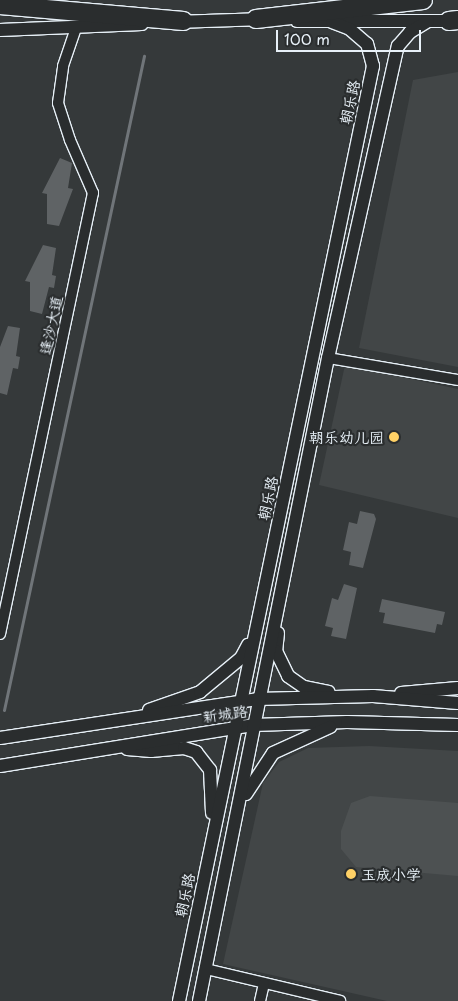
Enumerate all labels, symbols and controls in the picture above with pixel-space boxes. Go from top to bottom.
scale bar [278,20,423,52]
text: 100 m [284,27,330,50]
street label: 朝乐路 [336,78,362,126]
street label: 逢沙大道 [35,294,65,356]
place label: 朝乐幼儿园 [309,428,384,446]
marker: 朝乐幼儿园 [388,431,400,443]
street label: 朝乐路 [254,474,280,522]
street label: 新城路 [201,701,249,725]
place label: 玉成小学 [361,865,421,883]
marker: 玉成小学 [345,868,357,880]
street label: 朝乐路 [171,871,197,919]

